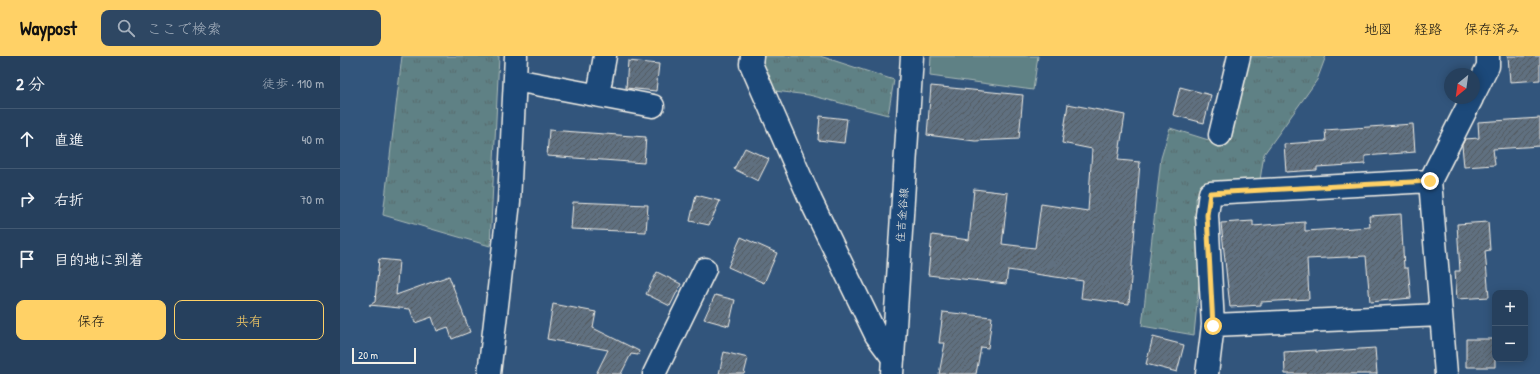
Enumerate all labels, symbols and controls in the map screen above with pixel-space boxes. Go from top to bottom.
search box [101,10,381,46]
text: Waypost [20,15,77,41]
icon: search [115,17,137,39]
text: ここで検索 [147,18,222,39]
text: 地図 [1364,19,1392,38]
text: 経路 [1414,19,1442,38]
text: 保存済み [1464,19,1520,38]
north arrow [1444,68,1480,104]
text: 2 分 [16,72,45,95]
text: 徒歩 · 110 m [262,74,324,92]
icon: ahead [16,128,38,150]
text: 直進 [54,129,84,150]
text: 40 m [301,130,324,148]
route end [1421,172,1439,190]
street label: 住吉金谷線 [893,187,911,243]
icon: right [16,188,38,210]
text: 右折 [54,189,84,210]
text: 70 m [300,190,324,208]
icon: arrive [16,248,38,270]
text: 目的地に到着 [54,249,144,270]
map controls [1492,290,1528,362]
button: + [1492,290,1528,326]
button: 保存 [16,300,166,340]
button: 共有 [174,300,324,340]
route start [1204,317,1222,335]
button: − [1492,326,1528,362]
scale bar [352,346,416,365]
text: 20 m [358,348,378,362]

